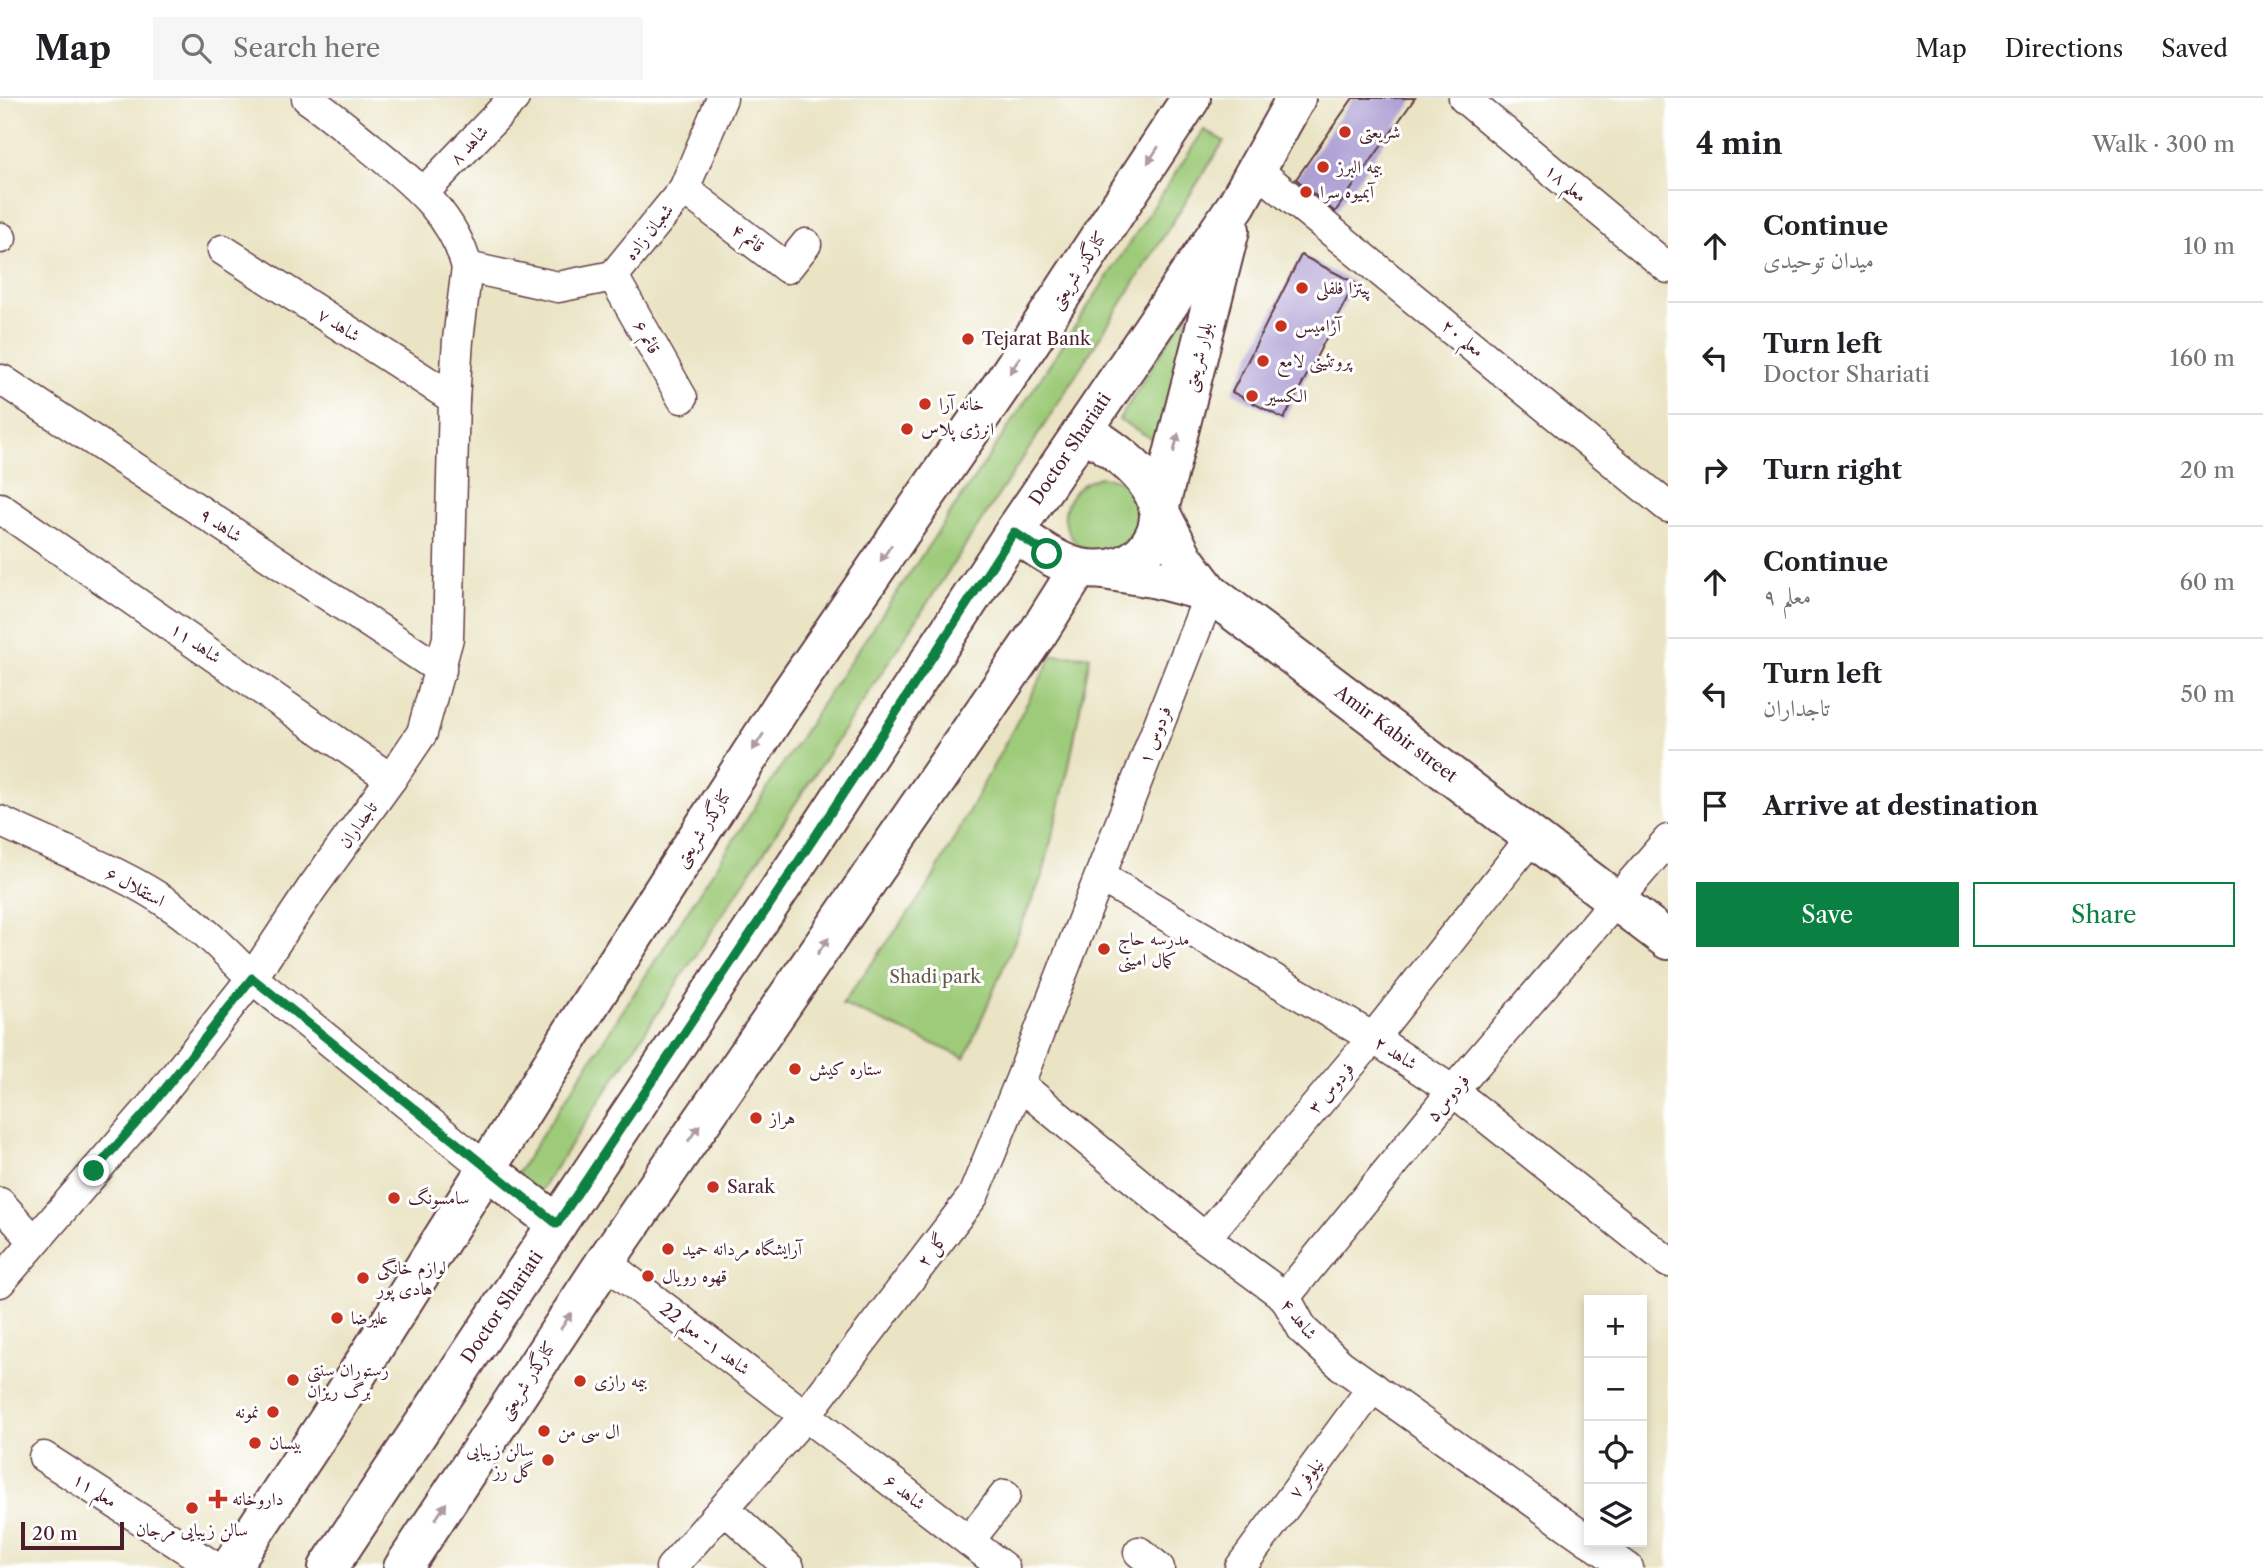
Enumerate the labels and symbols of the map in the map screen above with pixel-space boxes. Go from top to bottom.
street label: شاهد ۸ [445,121,493,169]
place label: شریعتی [1359,121,1400,145]
marker: شریعتی [1337,124,1353,140]
one-way arrow [1147,145,1160,165]
place label: بیمه البرز [1335,156,1382,178]
marker: بیمه البرز [1315,159,1331,175]
street label: معلم ۱۸ [1536,159,1592,212]
place label: آبمیوه سرا [1320,181,1376,204]
marker: آبمیوه سرا [1298,184,1314,200]
street label: شعبان زاده [620,199,678,265]
street label: قائم ۴ [724,219,769,261]
street label: کنارگذر شریعتی [1043,226,1113,314]
place label: پیتزا فلفلی [1316,277,1371,302]
marker: پیتزا فلفلی [1294,280,1310,296]
street label: شاهد ۷ [314,303,364,347]
street label: معلم ۲۰ [1433,314,1489,367]
place label: آرامیس [1295,315,1343,338]
street label: قائم ۶ [624,316,665,360]
marker: آرامیس [1273,318,1289,334]
street label: بلوار شریعتی [1179,320,1219,395]
place label: Tejarat Bank [982,328,1092,350]
marker: Tejarat Bank [960,331,976,347]
place label: پروتئینی لامع [1277,350,1353,377]
marker: پروتئینی لامع [1255,353,1271,369]
one-way arrow [1008,356,1021,375]
place label: الکسیر [1264,385,1307,407]
street label: Doctor Shariati [1024,388,1116,509]
marker: الکسیر [1244,388,1260,404]
place label: خانه آرا [939,393,984,415]
marker: خانه آرا [917,396,933,412]
place label: انرژی پلاس [921,418,994,442]
marker: انرژی پلاس [899,421,915,437]
one-way arrow [1171,432,1182,454]
street label: شاهد ۹ [196,503,246,547]
route start [1031,538,1062,569]
one-way arrow [879,544,893,562]
street label: شاهد ۱۱ [166,618,226,668]
street label: Amir Kabir street [1330,680,1462,788]
street label: فردوس ۱ [1134,703,1177,767]
one-way arrow [752,732,765,751]
street label: کنارگذر شریعتی [668,784,738,872]
street label: تاجداران [334,797,383,853]
street label: استقلال ۶ [102,862,168,912]
place label: مدرسه حاج کمال امینی [1118,928,1189,973]
one-way arrow [816,937,830,955]
marker: مدرسه حاج کمال امینی [1096,941,1112,957]
park label: Shadi park [889,966,982,988]
street label: شاهد ۲ [1371,1031,1421,1075]
place label: ستاره کیش [809,1058,882,1081]
street label: فردوس ۳ [1303,1058,1359,1119]
marker: ستاره کیش [787,1061,803,1077]
street label: فردوس۵ [1422,1070,1475,1127]
place label: هراز [768,1107,795,1130]
marker: هراز [748,1110,764,1126]
one-way arrow [687,1124,701,1142]
route end [78,1155,109,1186]
place label: Sarak [727,1176,776,1198]
marker: Sarak [705,1179,721,1195]
place label: سامسونگ [408,1186,470,1209]
marker: سامسونگ [386,1190,402,1206]
street label: گل ۲ [912,1229,953,1272]
place label: آرایشگاه مردانه حمید [682,1237,804,1262]
marker: آرایشگاه مردانه حمید [660,1241,676,1257]
street label: Doctor Shariati [456,1246,548,1367]
place label: لوازم خانگی هادی پور [375,1257,446,1302]
place label: قهوه رویال [662,1265,727,1287]
marker: قهوه رویال [640,1268,656,1284]
marker: لوازم خانگی هادی پور [355,1270,371,1286]
street label: شاهد ۴ [1276,1294,1322,1344]
street label: شاهد ۱- معلم 22 [651,1298,754,1386]
place label: علیرضا [351,1307,388,1329]
marker: علیرضا [329,1310,345,1326]
one-way arrow [559,1312,573,1330]
street label: کنارگذر شریعتی [492,1336,562,1424]
place label: رستوران سنتی برگ ریزان [307,1359,389,1402]
place label: بیمه رازی [594,1370,647,1392]
marker: رستوران سنتی برگ ریزان [285,1372,301,1388]
marker: بیمه رازی [572,1373,588,1389]
place label: نمونه [235,1401,259,1423]
marker: نمونه [265,1404,281,1420]
place label: ال سی من [558,1420,620,1444]
marker: ال سی من [536,1423,552,1439]
place label: بیسان [269,1432,302,1454]
marker: بیسان [247,1435,263,1451]
place label: سالن زیبایی گل رز [466,1439,534,1483]
marker: سالن زیبایی گل رز [540,1452,556,1468]
street label: نیلوفر ۷ [1284,1453,1329,1503]
street label: معلم ۱۱ [65,1468,121,1518]
street label: شاهد ۶ [880,1469,930,1515]
place label: داروخانه [232,1488,284,1510]
marker: داروخانه [210,1491,226,1507]
marker: سالن زیبایی مرجان [184,1500,200,1516]
one-way arrow [434,1501,447,1521]
scale bar [21,1519,124,1551]
place label: سالن زیبایی مرجان [136,1519,248,1543]

